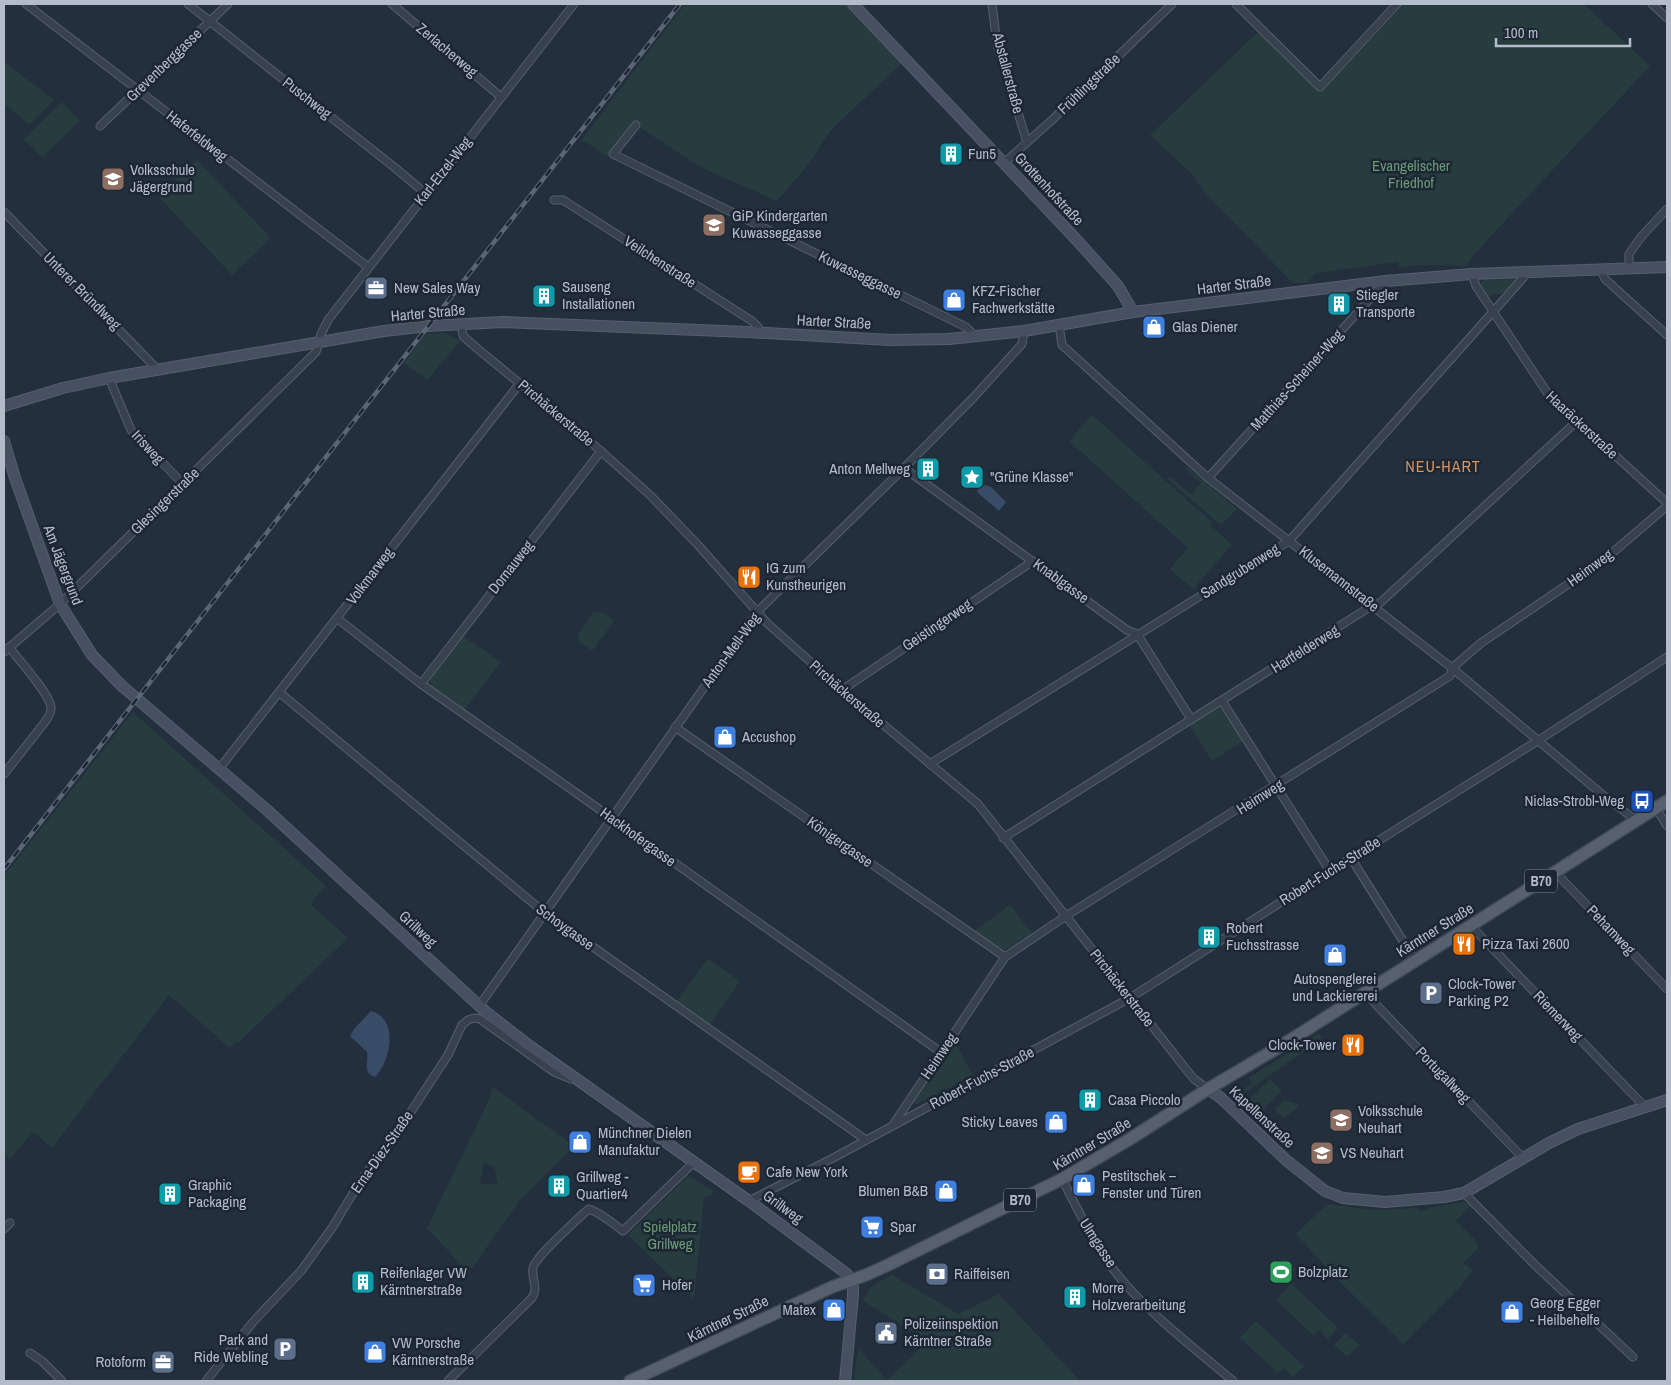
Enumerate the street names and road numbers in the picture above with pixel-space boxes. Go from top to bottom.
street label: Zerlacherweg [412,18,483,82]
street label: Grevenberggasse [121,23,206,106]
street label: Abstallerstraße [987,29,1029,116]
street label: Frühlingstraße [1053,48,1125,119]
street label: Puschweg [278,72,336,123]
street label: Haferfeldweg [162,105,232,166]
street label: Karl-Etzel-Weg [409,132,476,210]
street label: Grottenhofstraße [1010,147,1089,230]
street label: Veilchenstraße [620,230,701,293]
street label: Kuwasseggasse [815,245,905,304]
street label: Unterer Bründlweg [39,247,126,334]
street label: Harter Straße [1196,270,1272,299]
street label: Harter Straße [390,299,466,326]
street label: Harter Straße [796,309,872,334]
street label: Matthias-Scheiner-Weg [1245,324,1348,435]
street label: Pirchäckerstraße [514,374,599,451]
street label: Haaräckerstraße [1542,386,1623,464]
street label: Irisweg [127,425,170,468]
street label: Glesingerstraße [126,462,204,539]
street label: Am Jägergrund [38,521,88,608]
street label: Dornauweg [483,535,538,598]
street label: Sandgrubenweg [1196,538,1283,603]
street label: Klusemannstraße [1295,541,1384,617]
street label: Volkmarweg [341,543,398,609]
street label: Heimweg [1563,544,1617,591]
street label: Knablgasse [1029,553,1094,608]
street label: Geistingerweg [898,593,976,656]
street label: Anton-Mell-Weg [696,608,765,692]
street label: Hartfelderweg [1267,619,1343,678]
street label: Pirchäckerstraße [805,655,890,732]
street label: Heimweg [1232,774,1287,819]
street label: Hackhofergasse [596,802,681,871]
street label: Königergasse [803,811,878,872]
street label: Robert-Fuchs-Straße [1275,831,1384,910]
road number: B70 [1525,869,1557,892]
street label: Kärntner Straße [1392,897,1478,962]
street label: Schoygasse [532,898,599,955]
street label: Pehamweg [1582,900,1640,959]
street label: Grillweg [395,906,442,952]
street label: Pirchäckerstraße [1085,944,1160,1031]
street label: Riemerweg [1529,986,1588,1046]
street label: Heimweg [915,1028,962,1083]
street label: Robert-Fuchs-Straße [926,1041,1038,1114]
street label: Portugallweg [1411,1042,1476,1108]
street label: Kapellenstraße [1225,1081,1300,1153]
street label: Erna-Diez-Straße [345,1106,418,1197]
street label: Kärntner Straße [1049,1112,1135,1175]
street label: Grillweg [759,1185,808,1228]
road number: B70 [1004,1188,1036,1212]
street label: Ulmgasse [1075,1214,1122,1272]
street label: Kärntner Straße [684,1290,772,1347]

